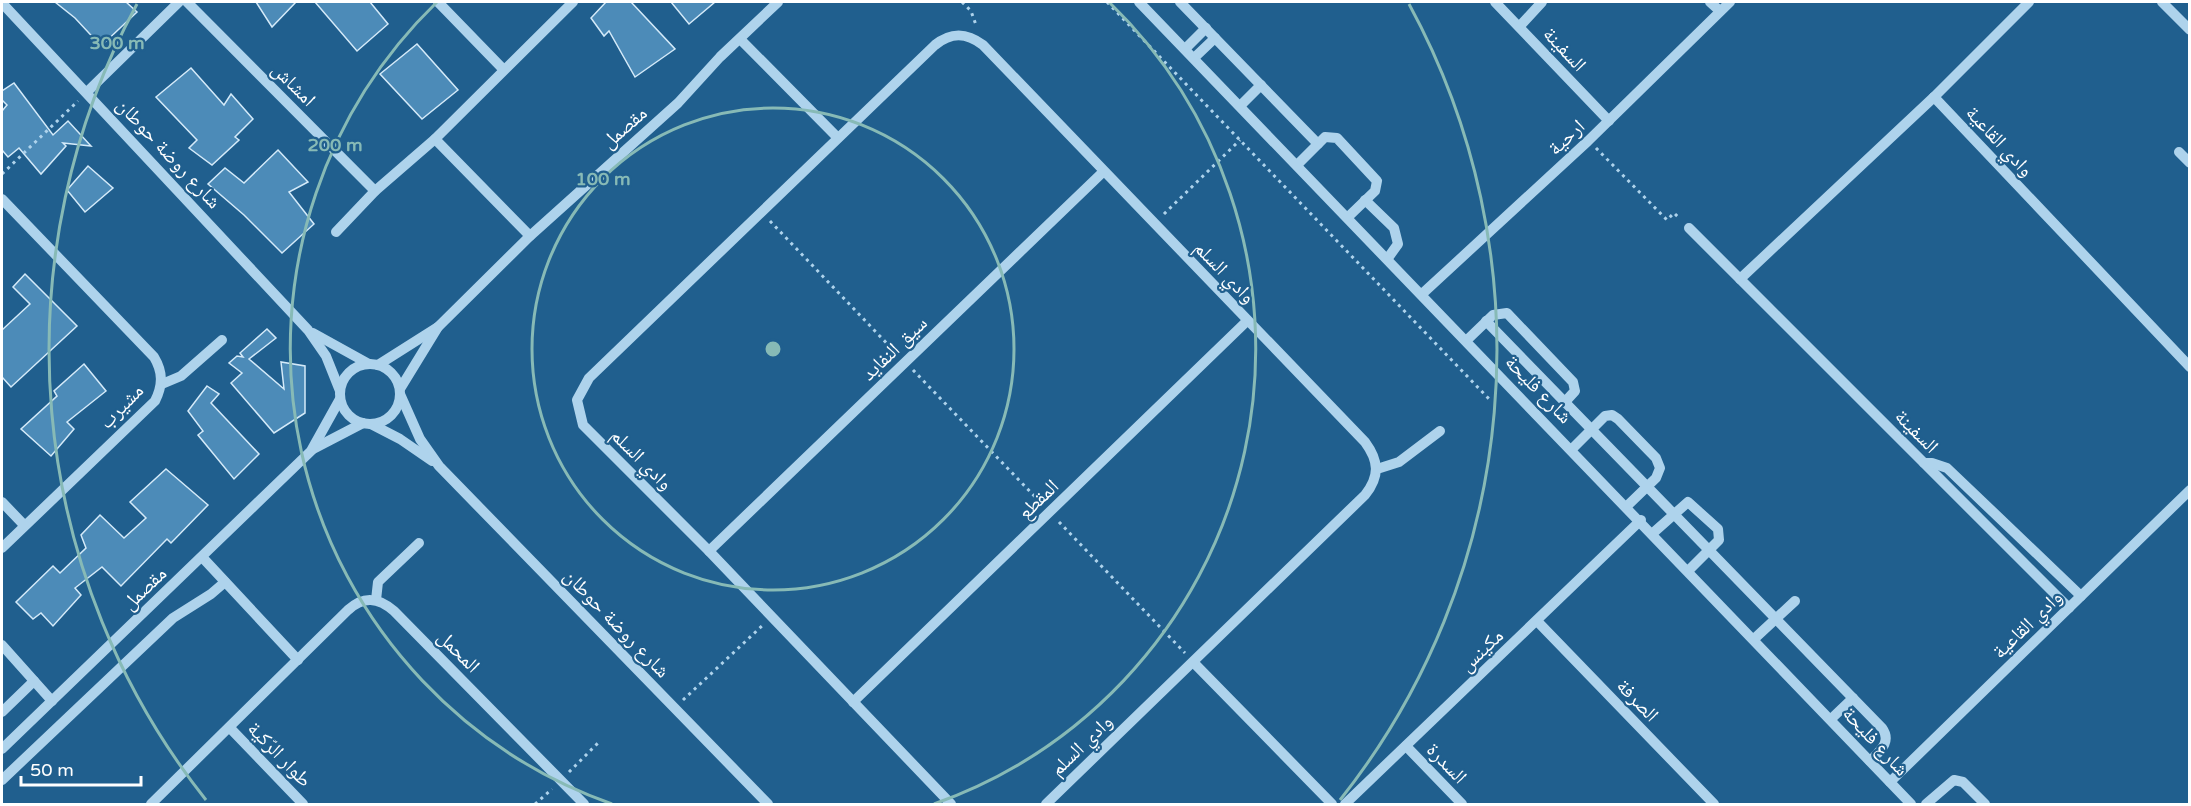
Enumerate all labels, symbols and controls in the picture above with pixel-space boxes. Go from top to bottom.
street label: السفينة [1538,22,1591,77]
text: 300 m [89,32,145,54]
street label: امشاش [266,58,320,112]
street label: شارع روضة حوطان [111,93,226,214]
street label: مقصمل [597,101,652,154]
street label: وادي القاعية [1958,101,2038,184]
street label: ارحية [1543,115,1590,161]
text: 200 m [307,134,363,156]
text: 100 m [575,168,631,190]
street label: وادي السلم [1186,236,1260,311]
street label: سيق النفايد [857,311,933,386]
centre of rings [763,339,783,359]
street label: شارع فليحة [1500,350,1577,429]
street label: مشيرب [95,379,149,434]
street label: السفينة [1889,405,1943,459]
street label: وادي السلم [603,424,677,498]
street label: المقطع [1013,475,1064,525]
street label: مقصمل [117,562,172,616]
street label: شارع روضة حوطان [558,564,674,683]
street label: وادي القاعية [1988,585,2070,666]
street label: مكينس [1455,624,1509,677]
street label: المحمل [432,625,485,678]
street label: الصرفة [1611,674,1663,727]
street label: شارع فليحة [1837,702,1913,781]
street label: وادي السلم [1045,710,1120,784]
street label: طوار الرّكية [242,717,316,792]
street label: السدرة [1421,738,1471,789]
scale bar [21,749,141,787]
text: 50 m [30,759,74,781]

